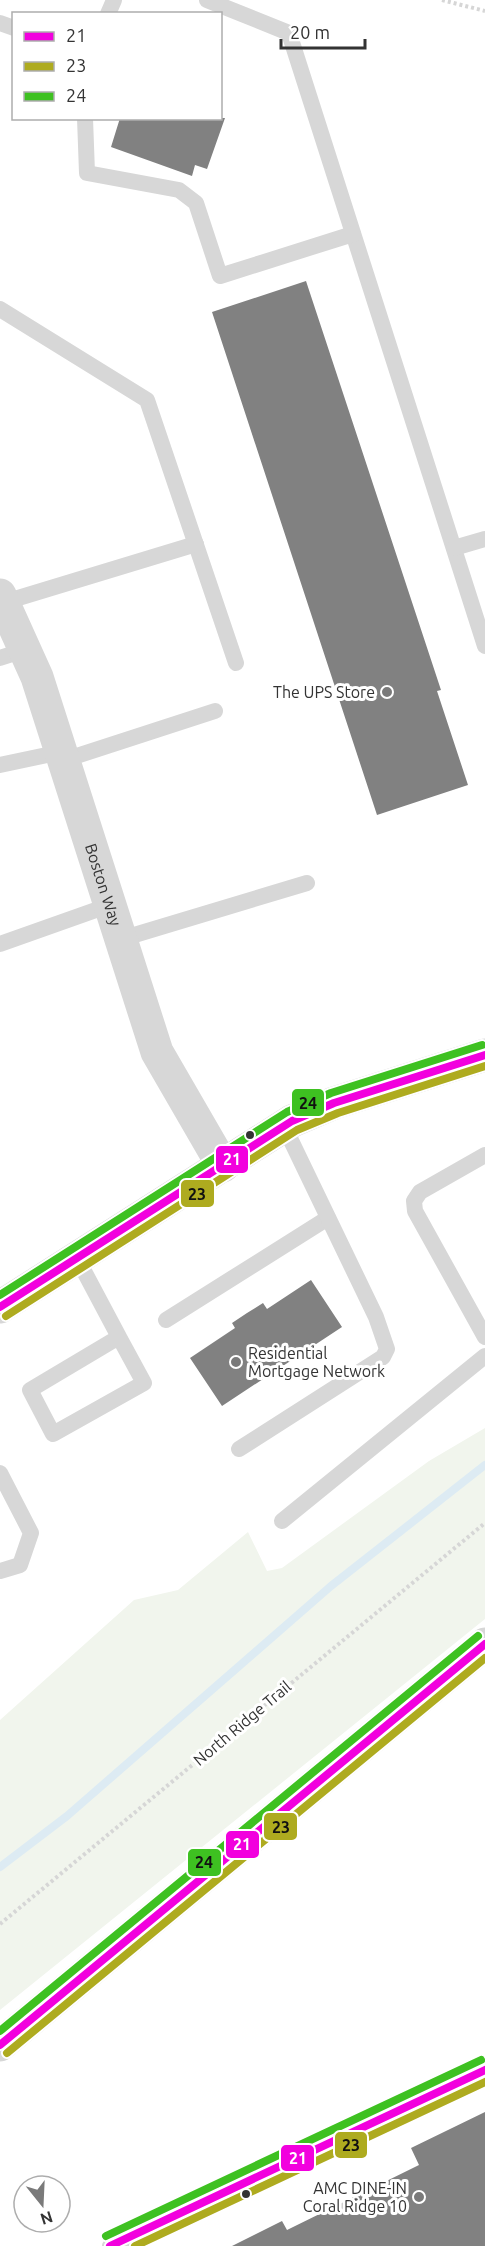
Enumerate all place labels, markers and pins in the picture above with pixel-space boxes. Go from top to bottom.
place label: The UPS Store [273,683,375,701]
marker: The UPS Store [380,685,394,699]
unlabelled marker [244,1129,256,1141]
place label: Residential Mortgage Network [248,1344,385,1380]
marker: Residential Mortgage Network [229,1355,243,1369]
place label: AMC DINE-IN Coral Ridge 10 [303,2179,407,2215]
unlabelled marker [240,2188,252,2200]
marker: AMC DINE-IN Coral Ridge 10 [412,2190,426,2204]

